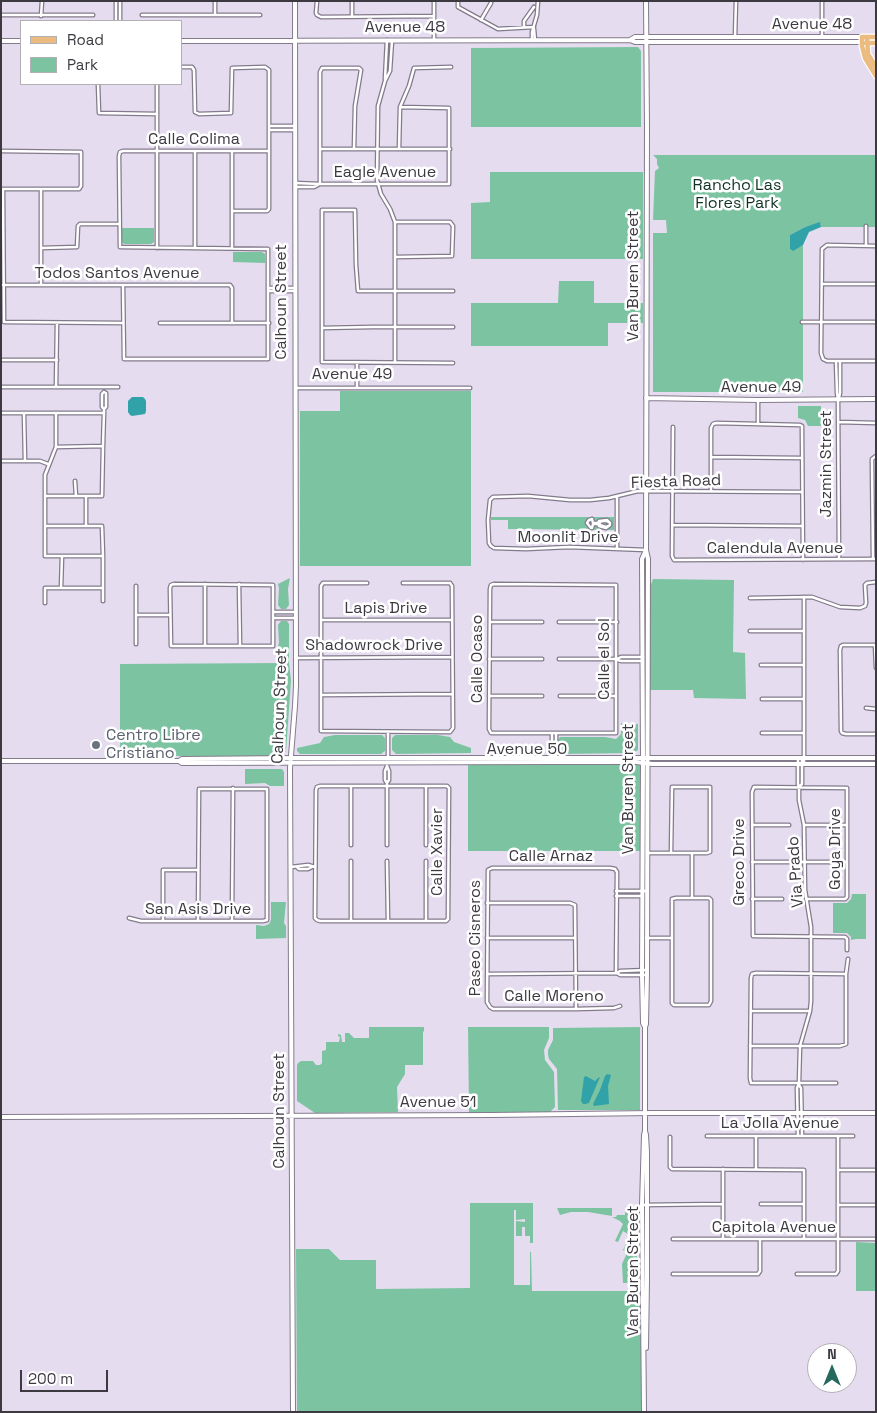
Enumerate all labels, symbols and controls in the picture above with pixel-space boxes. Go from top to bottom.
street label: Avenue 48 [772,15,852,35]
street label: Avenue 48 [365,18,445,38]
legend [20,20,182,85]
text: Road [67,30,104,49]
text: Park [67,55,98,74]
street label: Calle Colima [148,130,240,150]
street label: Eagle Avenue [334,163,436,183]
park label: Rancho Las Flores Park [693,176,781,214]
street label: Van Buren Street [624,211,644,341]
street label: Calhoun Street [272,244,292,360]
street label: Todos Santos Avenue [34,264,200,284]
street label: Avenue 49 [312,365,392,385]
street label: Avenue 49 [721,378,801,398]
street label: Jazmin Street [817,410,837,518]
street label: Fiesta Road [631,471,721,493]
street label: Moonlit Drive [517,528,619,548]
street label: Calendula Avenue [707,539,843,559]
street label: Lapis Drive [344,599,428,619]
street label: Calle Ocaso [468,615,488,703]
street label: Calle el Sol [595,618,615,700]
street label: Shadowrock Drive [305,636,443,656]
street label: Calhoun Street [268,648,292,764]
street label: Van Buren Street [619,724,639,854]
place label: Centro Libre Cristiano [106,726,201,764]
marker: Centro Libre Cristiano [90,739,102,751]
street label: Avenue 50 [487,740,567,760]
street label: Calle Xavier [428,808,448,896]
street label: Goya Drive [826,808,846,890]
street label: Greco Drive [730,818,750,906]
street label: Via Prado [784,836,808,908]
street label: Calle Arnaz [509,847,593,867]
street label: Paseo Cisneros [466,880,486,996]
street label: San Asis Drive [145,900,251,920]
street label: Calle Moreno [504,987,604,1007]
street label: Calhoun Street [270,1053,290,1169]
street label: Avenue 51 [400,1093,476,1113]
street label: La Jolla Avenue [721,1114,839,1134]
street label: Van Buren Street [624,1206,644,1336]
street label: Capitola Avenue [712,1218,836,1238]
north arrow [807,1343,857,1393]
text: N [827,1345,837,1363]
scale bar [22,1360,110,1392]
text: 200 m [28,1369,73,1388]

